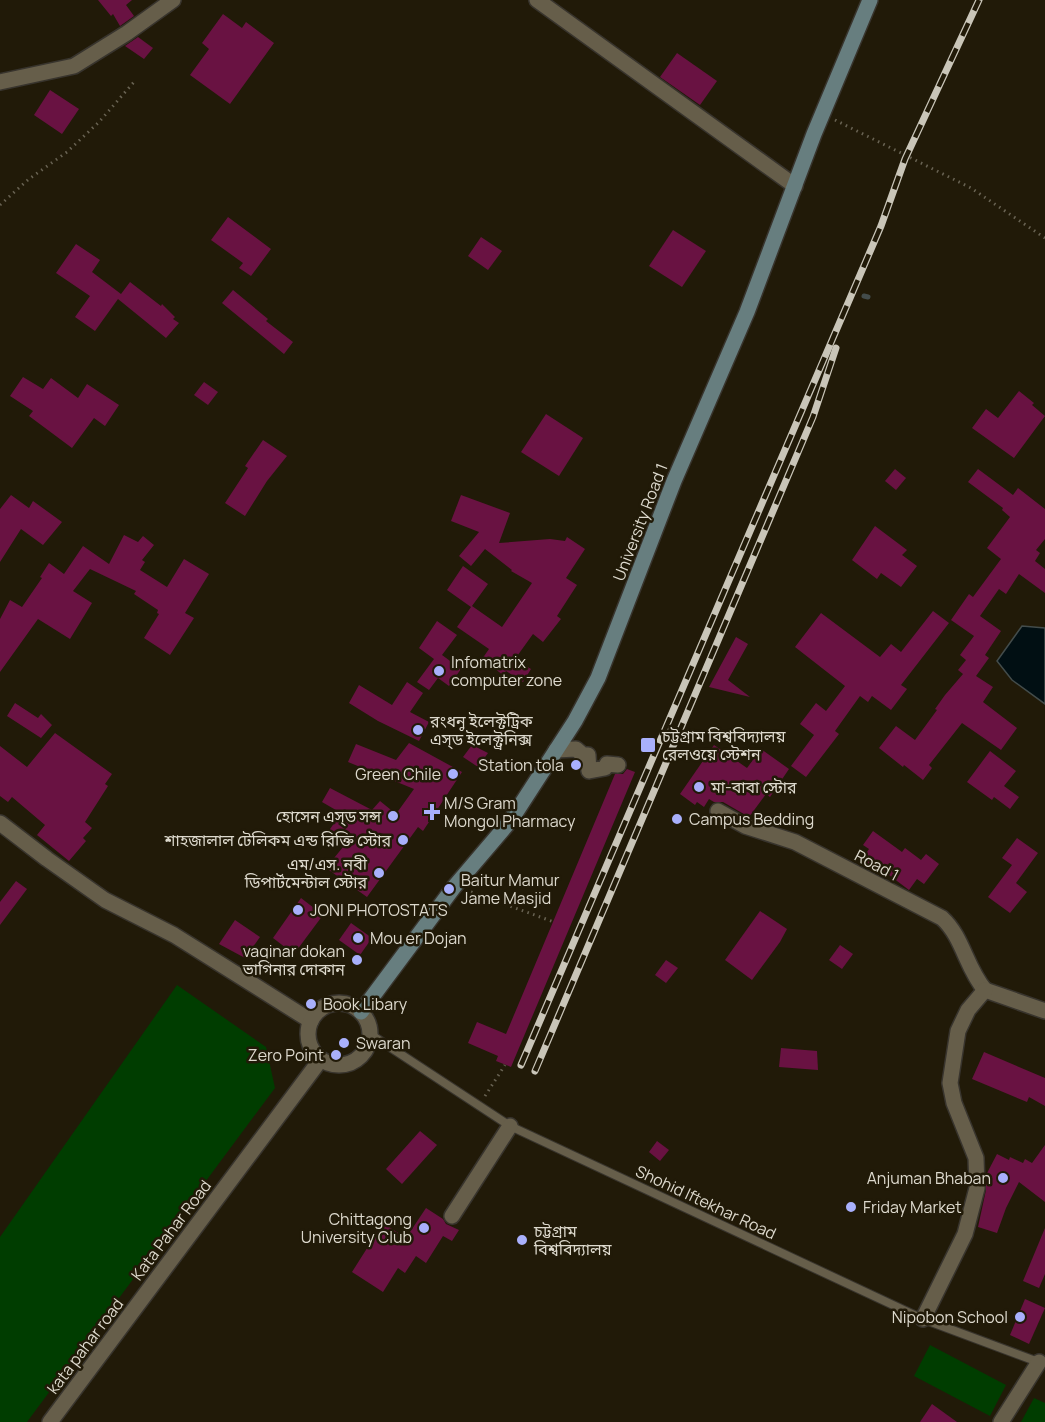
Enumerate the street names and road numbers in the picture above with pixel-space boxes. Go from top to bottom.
street label: University Road 1 [607,460,673,584]
street label: Road 1 [851,844,903,886]
street label: Shohid Iftekhar Road [632,1160,780,1244]
street label: Kata Pahar Road [126,1175,216,1285]
street label: kata pahar road [42,1294,128,1398]

